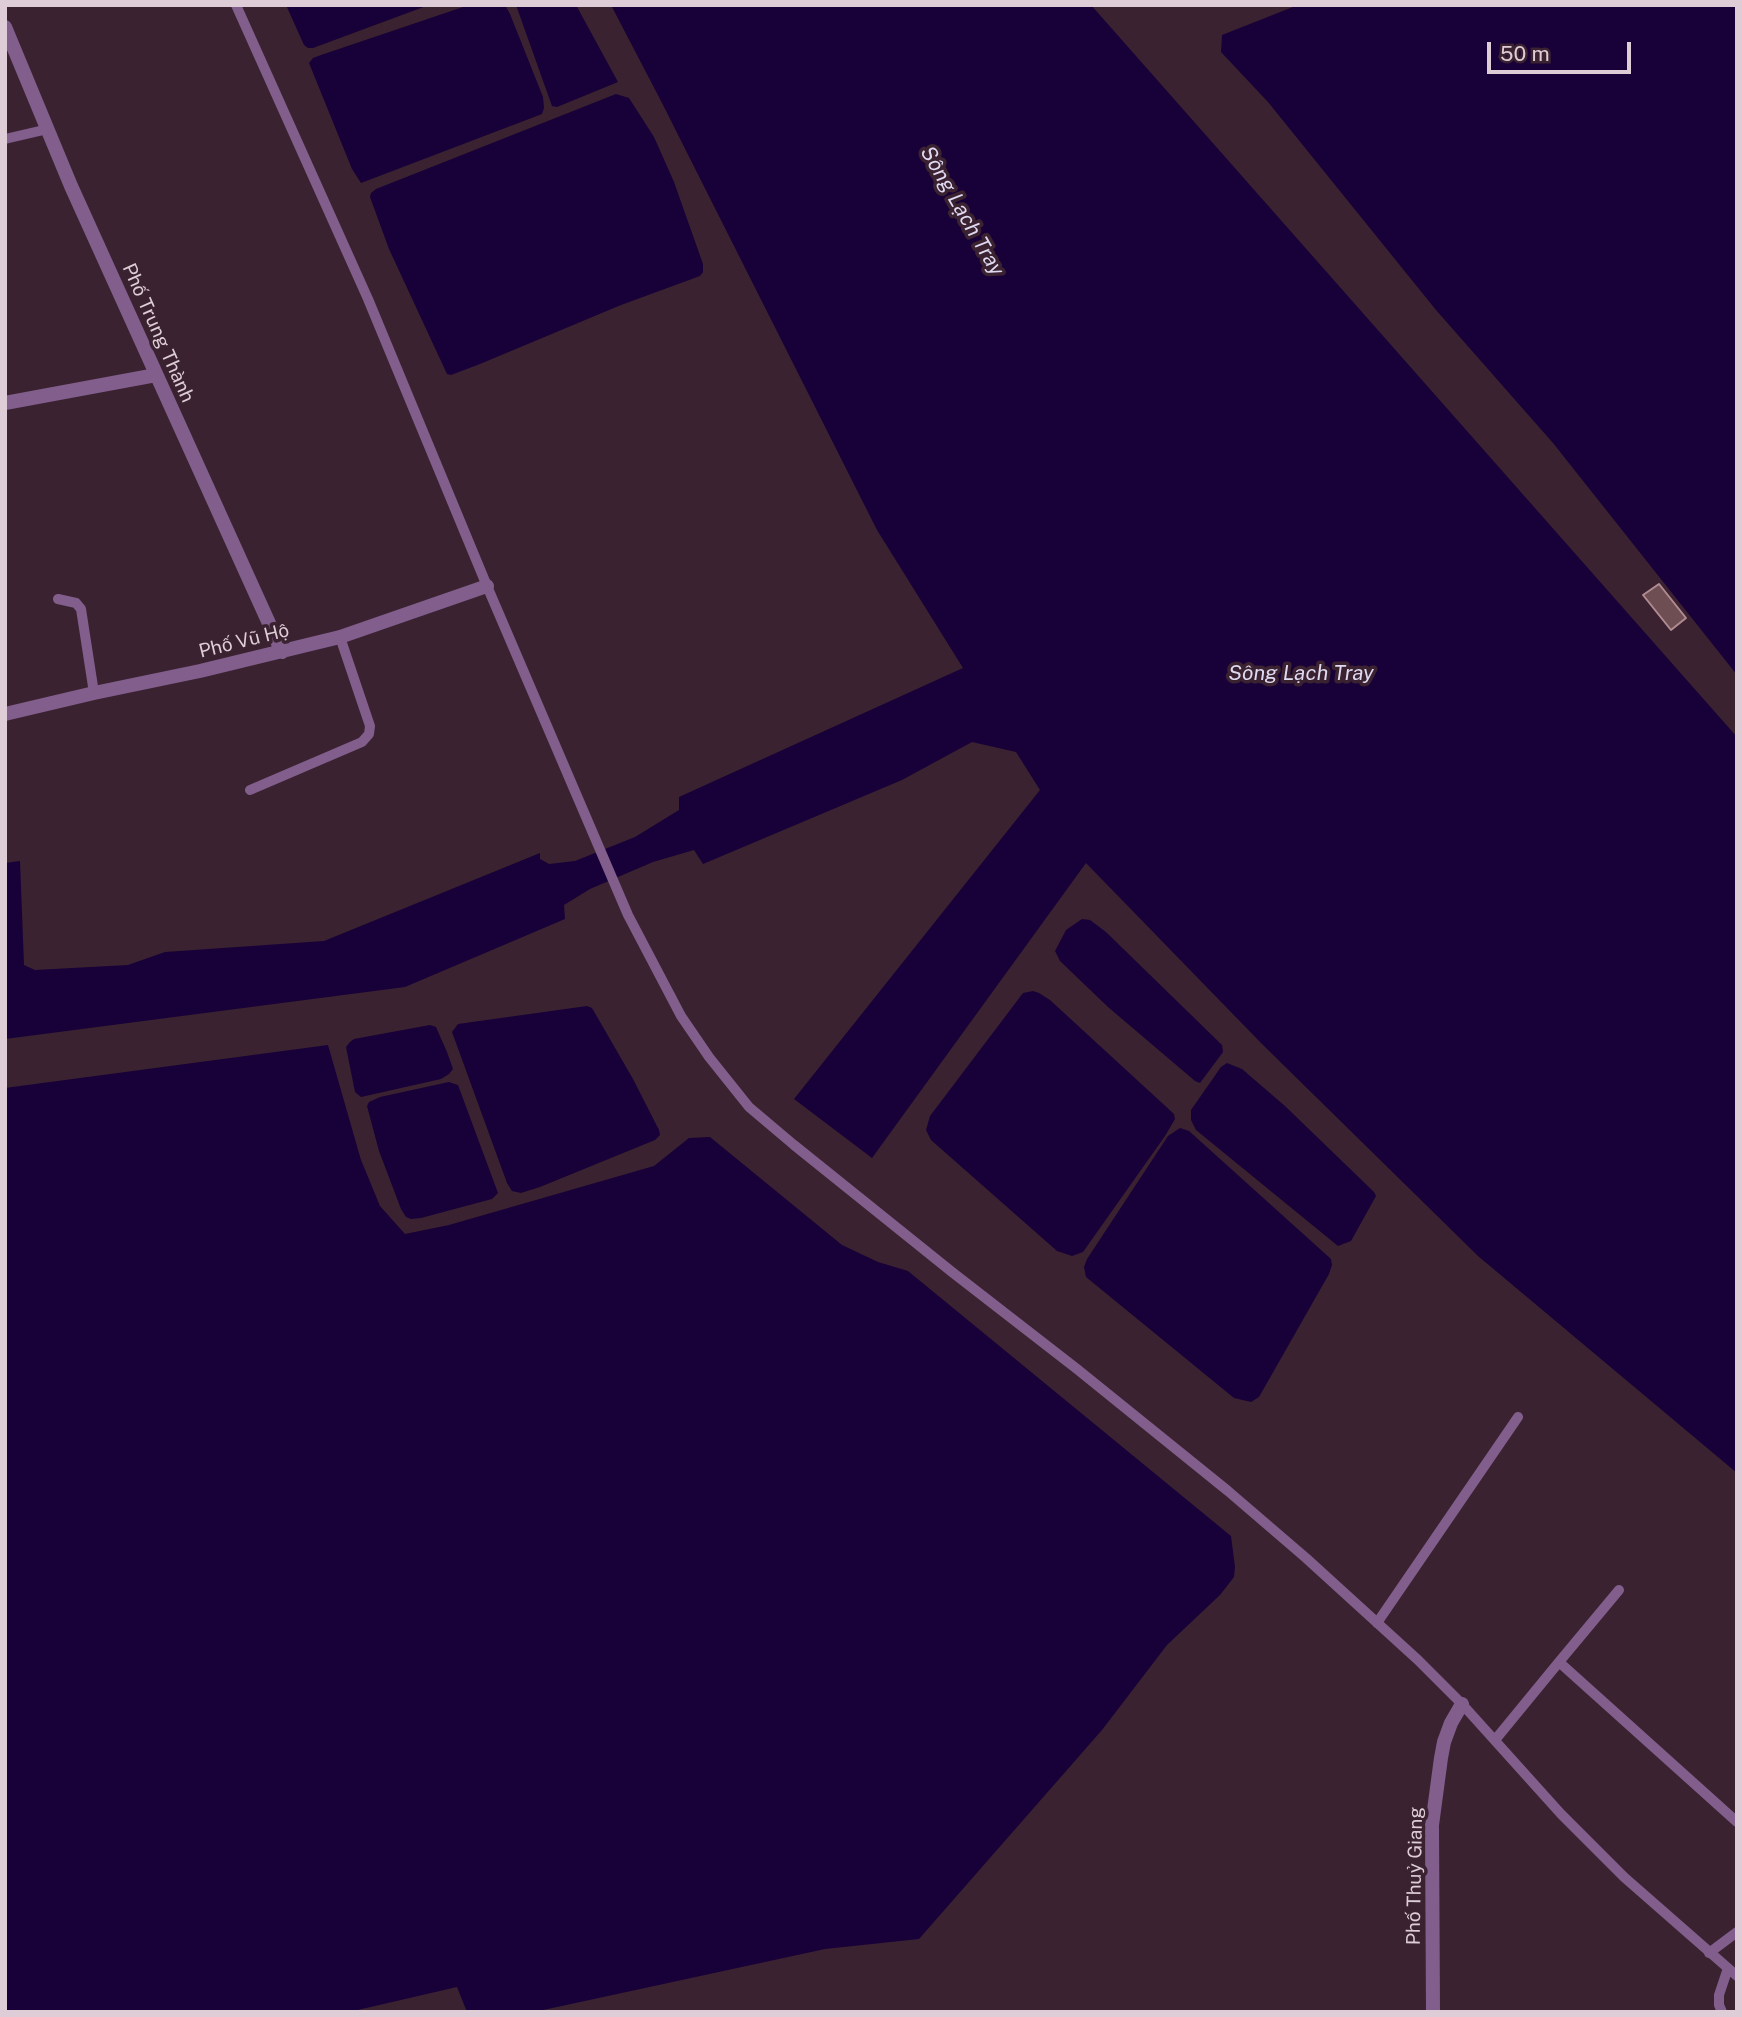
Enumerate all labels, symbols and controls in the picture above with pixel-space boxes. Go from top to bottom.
scale bar [1490,28,1634,72]
text: 50 m [1500,41,1550,66]
water label: Sông Lạch Tray [915,142,1009,280]
street label: Phố Trung Thành [117,260,199,406]
street label: Phố Vũ Hộ [197,619,291,663]
water label: Sông Lạch Tray [1228,661,1374,687]
street label: Phố Thuỷ Giang [1402,1807,1428,1945]

